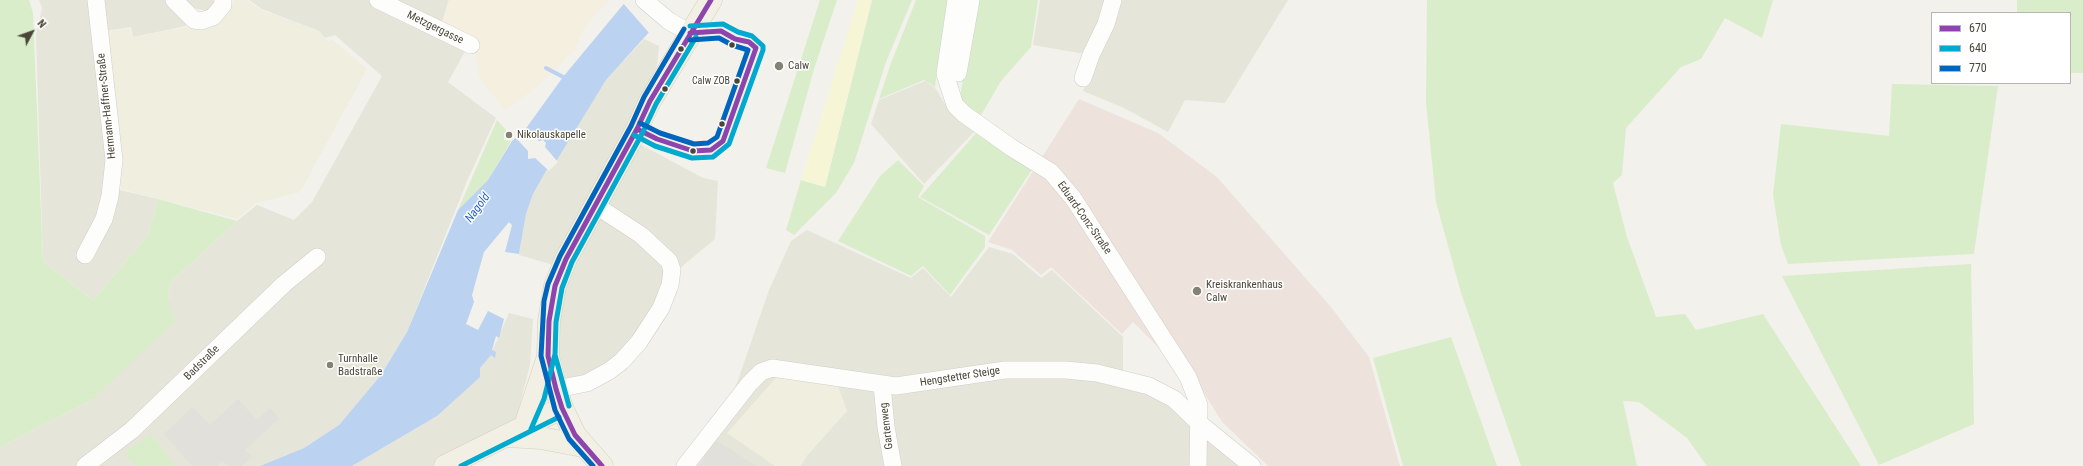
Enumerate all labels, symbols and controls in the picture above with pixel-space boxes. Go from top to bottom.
street label: Metzgergasse [405,9,465,47]
north arrow [12,12,52,52]
legend [1931,12,2071,84]
text: N [34,17,49,31]
text: 670 [1969,21,1987,35]
unlabelled marker [727,40,737,50]
text: 640 [1969,41,1987,55]
unlabelled marker [676,44,686,54]
street label: Hermann-Haffner-Straße [95,53,119,159]
place label: Calw [788,59,809,73]
marker: Calw [773,60,785,72]
text: 770 [1969,61,1987,75]
place label: Calw ZOB [692,75,730,87]
marker: Calw ZOB [732,76,742,86]
unlabelled marker [660,84,670,94]
unlabelled marker [717,119,727,129]
place label: Nikolauskapelle [517,128,586,142]
marker: Nikolauskapelle [504,130,514,140]
unlabelled marker [688,146,698,156]
street label: Eduard-Conz-Straße [1054,179,1114,257]
water label: Nagold [463,190,493,226]
place label: Kreiskrankenhaus Calw [1206,278,1283,304]
marker: Kreiskrankenhaus Calw [1191,285,1203,297]
street label: Badstraße [182,343,222,383]
place label: Turnhalle Badstraße [338,352,382,378]
marker: Turnhalle Badstraße [325,360,335,370]
street label: Hengstetter Steige [919,364,1001,390]
street label: Gartenweg [878,402,896,450]

